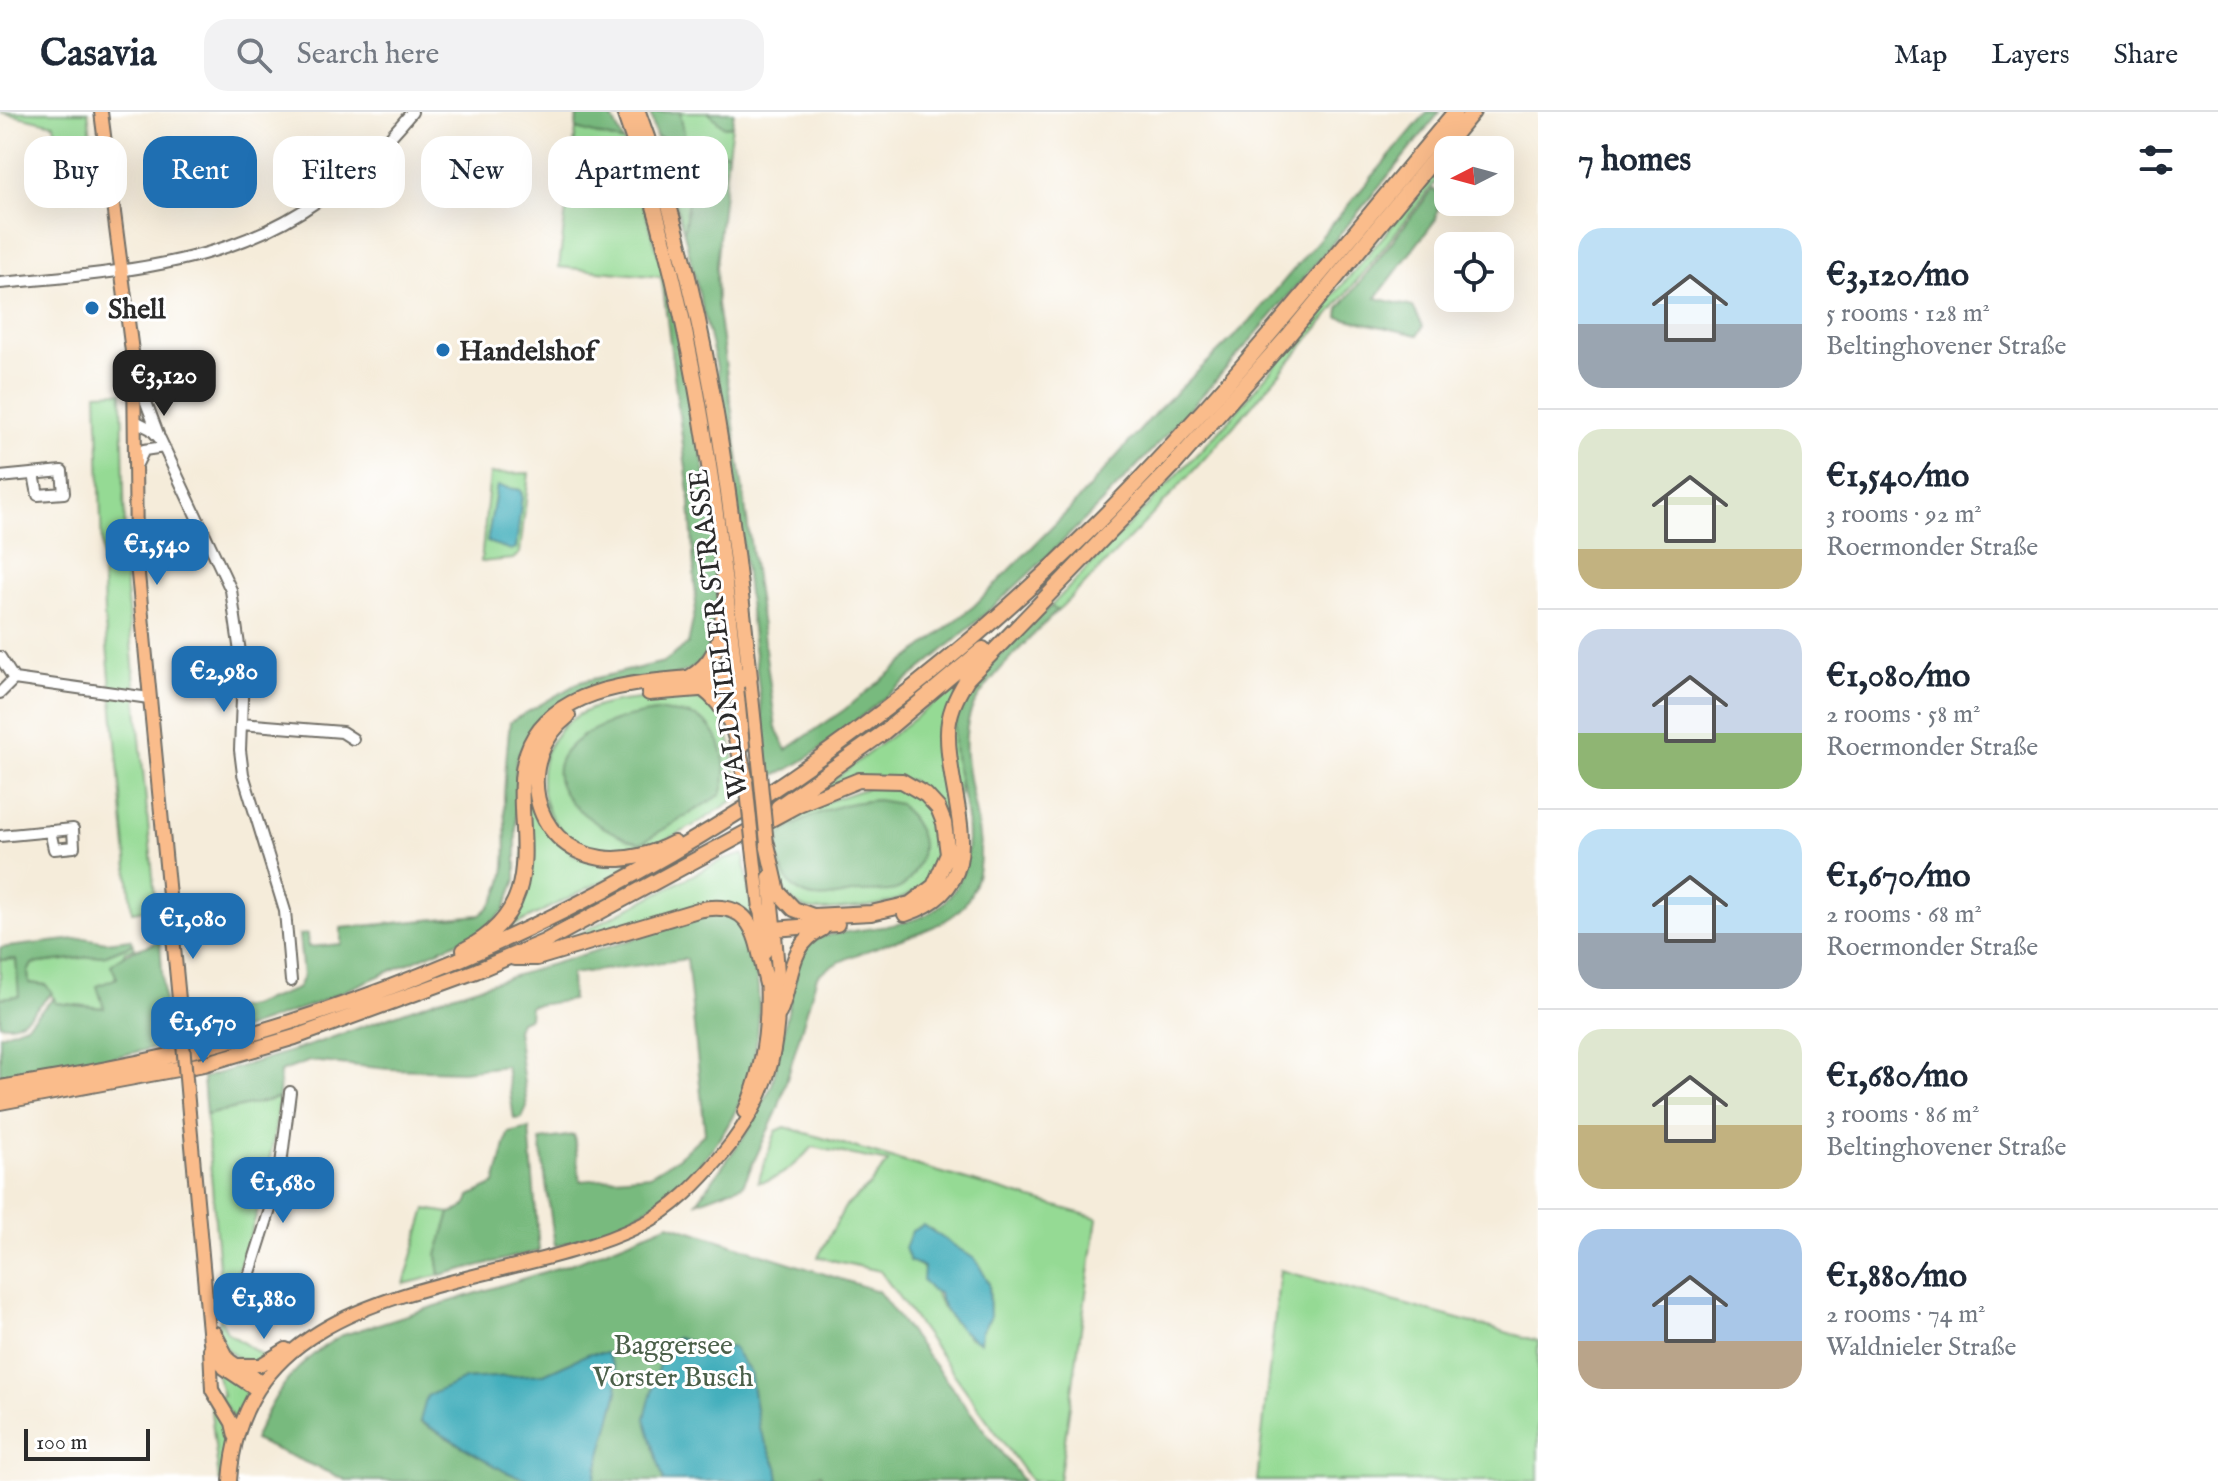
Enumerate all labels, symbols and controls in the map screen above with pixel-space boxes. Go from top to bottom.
search box [204,19,764,91]
text: Casavia [40,31,156,79]
icon: search [232,33,276,77]
text: Search here [296,36,439,74]
text: Map [1894,38,1947,73]
text: Layers [1991,38,2070,73]
text: Share [2114,38,2178,73]
chip: Buy [24,136,127,208]
chip: Rent [143,136,257,208]
chip: Filters [273,136,405,208]
chip: New [421,136,532,208]
chip: Apartment [548,136,728,208]
north arrow [1434,136,1514,216]
map controls [1434,136,1514,312]
icon: filters [2134,138,2178,182]
text: 7 homes [1578,139,1691,182]
button: locate [1434,232,1514,312]
text: €3,120/mo [1826,254,1969,297]
icon: home [1642,260,1738,356]
place label: Shell [108,293,167,328]
text: 5 rooms · 128 m² [1826,297,1990,330]
marker: Shell [83,299,101,317]
text: Beltinghovener Straße [1826,330,2066,363]
place label: Handelshof [459,335,600,370]
marker: Handelshof [434,341,452,359]
pin: €3,120 [99,350,229,418]
text: €3,120 [131,359,197,392]
text: €1,540/mo [1826,455,1969,498]
icon: home [1642,461,1738,557]
street label: WALDNIELER STRASSE [682,467,757,800]
text: 3 rooms · 92 m² [1826,498,1982,531]
pin: €1,540 [92,519,222,587]
text: €1,540 [124,528,190,561]
text: Roermonder Straße [1826,531,2038,564]
pin: €2,980 [159,646,289,714]
text: €2,980 [190,655,258,688]
text: €1,080/mo [1826,655,1970,698]
icon: home [1642,661,1738,757]
text: 2 rooms · 58 m² [1826,698,1980,731]
text: Roermonder Straße [1826,731,2038,764]
text: €1,670/mo [1826,855,1971,898]
icon: home [1642,861,1738,957]
pin: €1,080 [128,893,258,961]
text: 2 rooms · 68 m² [1826,898,1982,931]
text: €1,080 [159,902,227,935]
text: Roermonder Straße [1826,931,2038,964]
pin: €1,670 [138,997,268,1065]
text: €1,670 [169,1006,237,1039]
text: €1,680/mo [1826,1055,1968,1098]
icon: home [1642,1061,1738,1157]
text: 3 rooms · 86 m² [1826,1098,1979,1131]
text: Beltinghovener Straße [1826,1131,2066,1164]
pin: €1,680 [218,1157,348,1225]
text: €1,680 [250,1166,316,1199]
text: €1,880/mo [1826,1255,1967,1298]
icon: home [1642,1261,1738,1357]
pin: €1,880 [199,1273,329,1341]
text: €1,880 [232,1282,297,1315]
text: 2 rooms · 74 m² [1826,1298,1986,1331]
park label: Baggersee Vorster Busch [592,1329,753,1396]
text: Waldnieler Straße [1826,1331,2016,1364]
scale bar [24,1425,150,1461]
text: 100 m [36,1429,88,1457]

